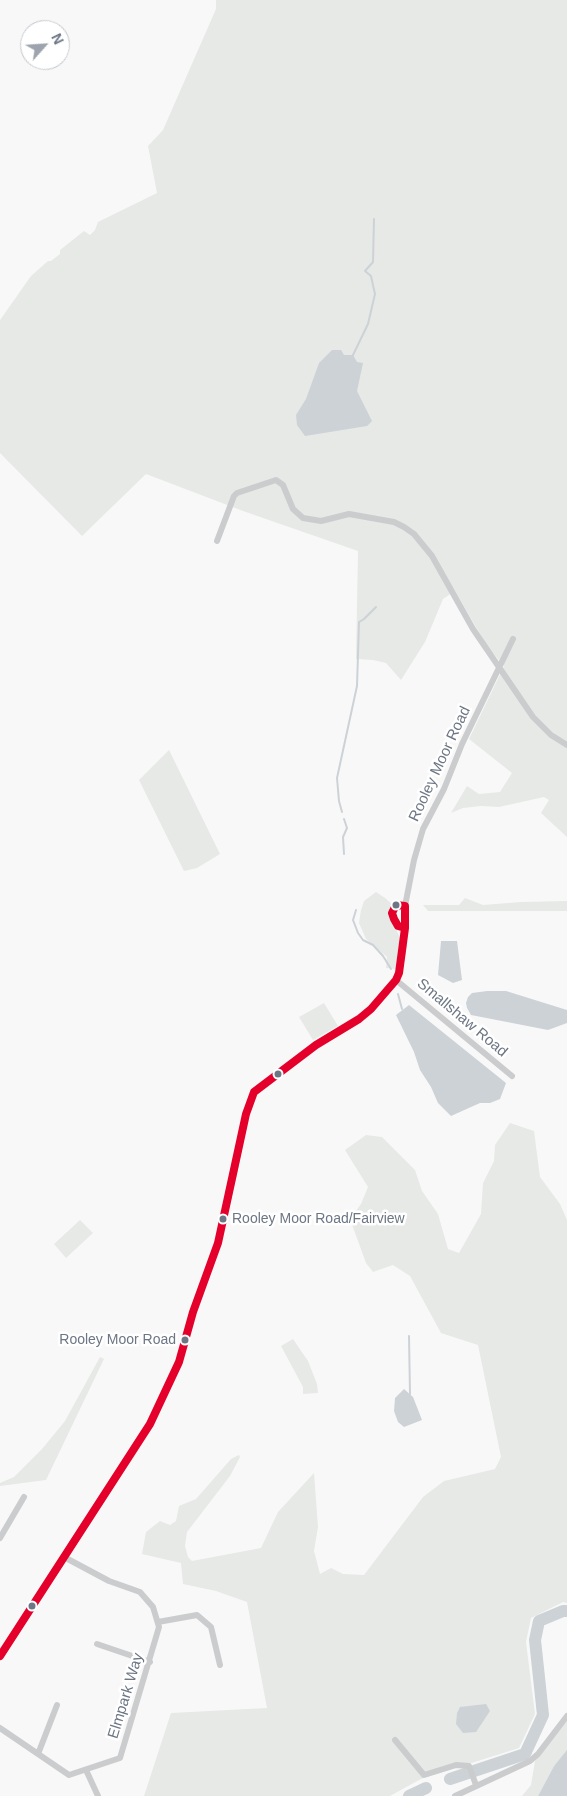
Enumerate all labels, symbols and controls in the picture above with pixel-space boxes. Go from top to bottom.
north arrow [20,20,70,70]
text: N [48,31,67,47]
street label: Rooley Moor Road [405,704,475,824]
unlabelled marker [391,900,401,910]
street label: Smallshaw Road [413,975,511,1061]
unlabelled marker [273,1069,283,1079]
place label: Rooley Moor Road/Fairview [232,1211,405,1227]
marker: Rooley Moor Road/Fairview [218,1214,228,1224]
place label: Rooley Moor Road [59,1332,176,1348]
marker: Rooley Moor Road [180,1335,190,1345]
unlabelled marker [27,1601,37,1611]
street label: Elmpark Way [104,1651,148,1741]

